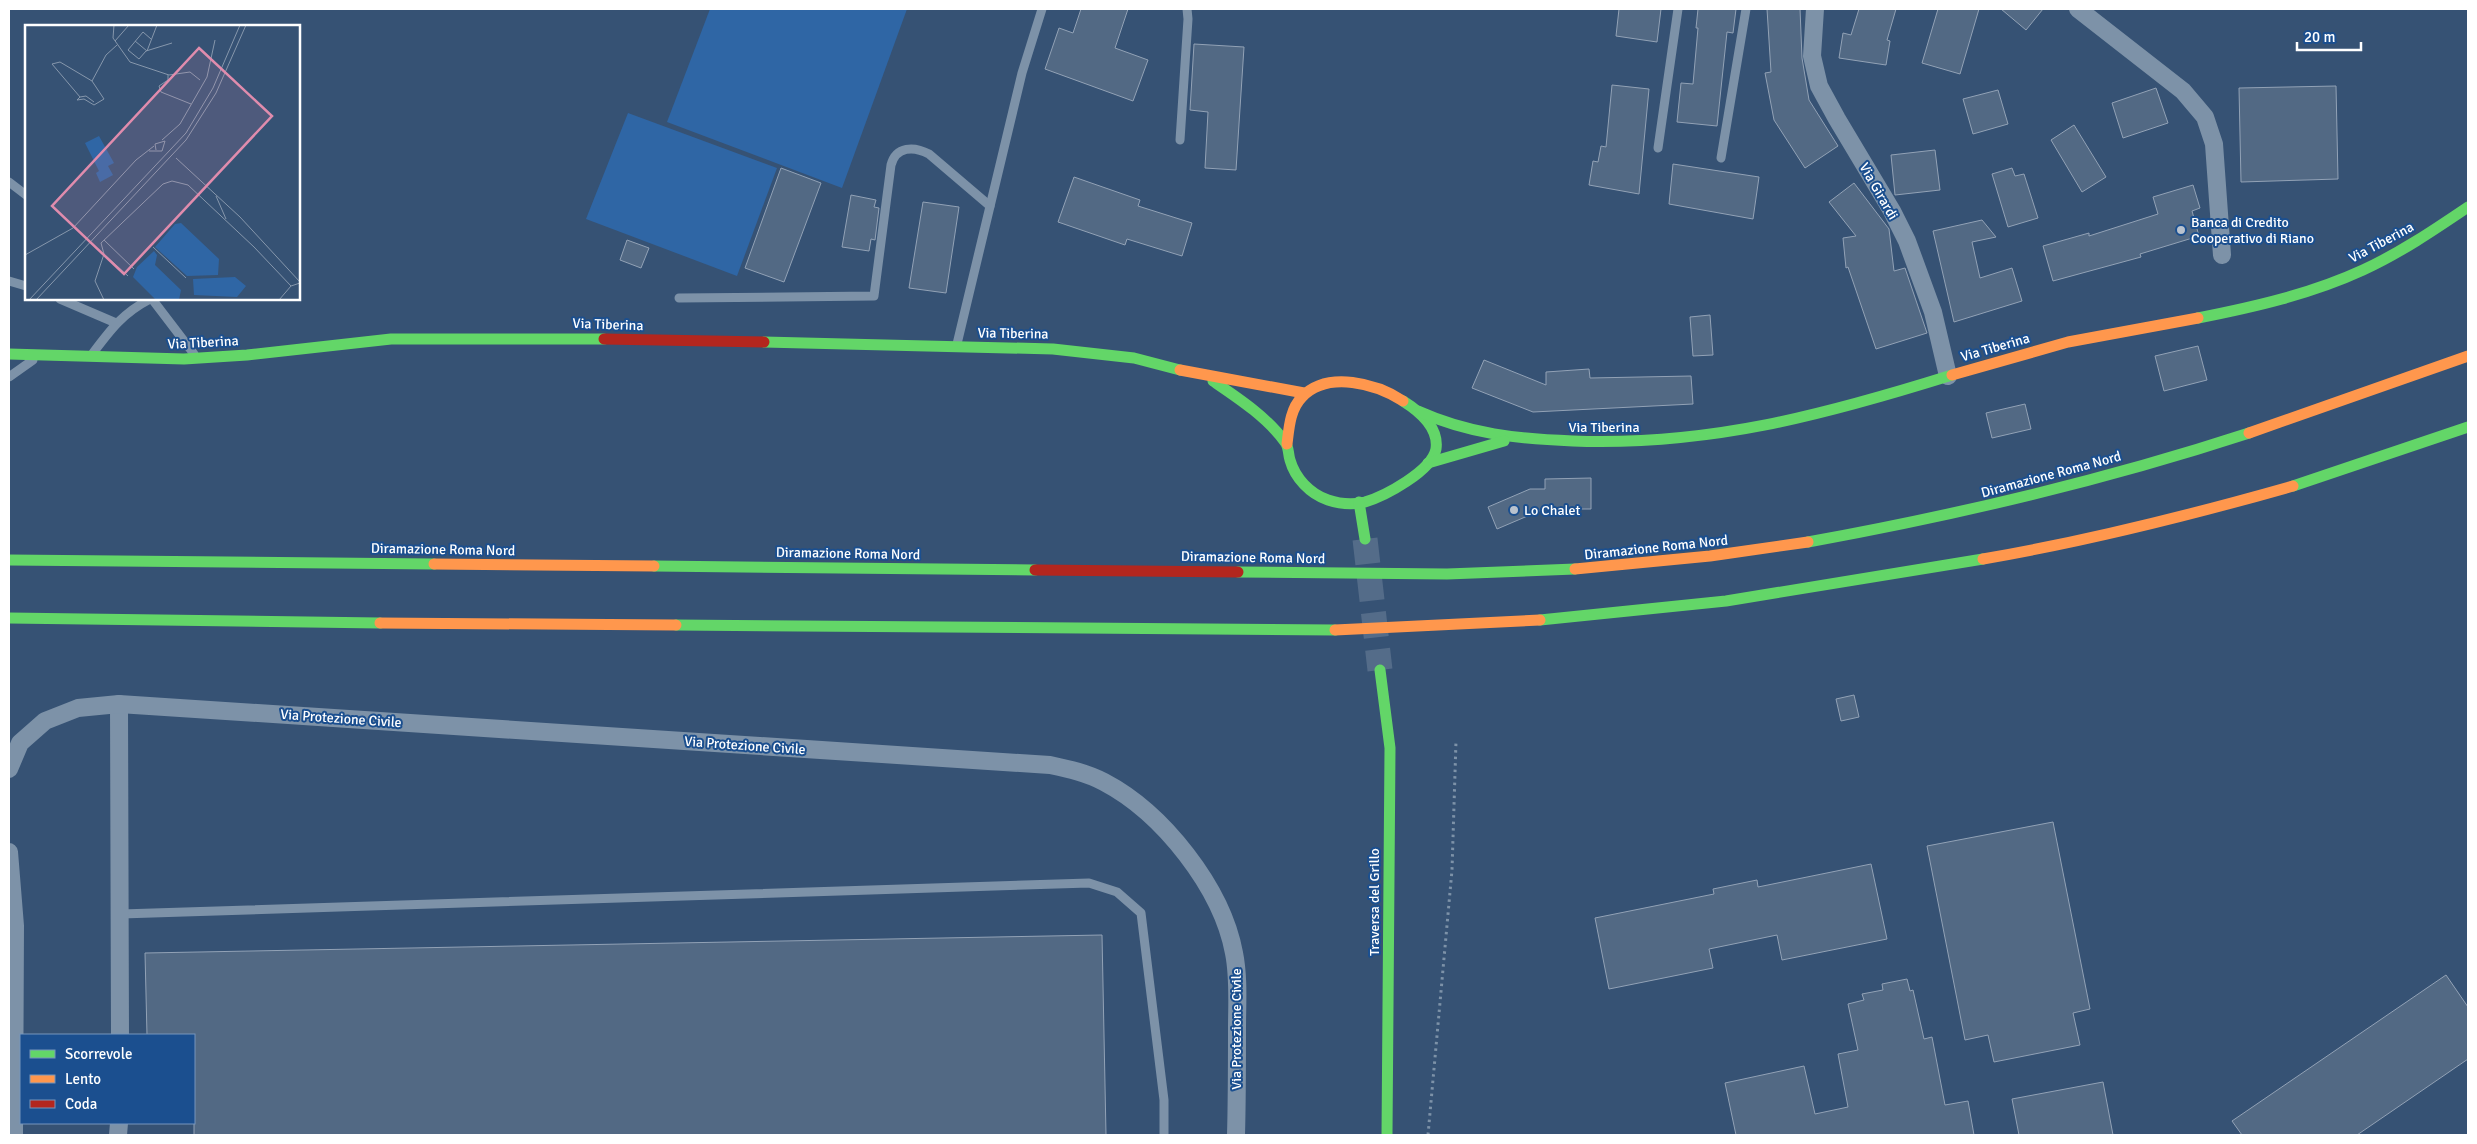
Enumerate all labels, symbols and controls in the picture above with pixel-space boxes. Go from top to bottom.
scale bar [2297,20,2361,52]
inset map [25,25,300,300]
text: 20 m [2304,28,2335,46]
street label: Via Girardi [1855,160,1902,223]
place label: Banca di Credito Cooperativo di Riano [2191,214,2314,247]
street label: Via Tiberina [2346,218,2417,267]
marker: Banca di Credito Cooperativo di Riano [2175,224,2187,236]
street label: Via Tiberina [572,315,644,334]
street label: Via Tiberina [977,324,1049,343]
street label: Via Tiberina [1959,330,2032,365]
street label: Via Tiberina [167,332,239,353]
street label: Via Tiberina [1568,419,1640,436]
street label: Diramazione Roma Nord [1979,448,2123,501]
place label: Lo Chalet [1524,502,1580,519]
marker: Lo Chalet [1508,504,1520,516]
street label: Diramazione Roma Nord [1583,531,1729,563]
street label: Diramazione Roma Nord [371,540,515,559]
street label: Diramazione Roma Nord [776,544,920,563]
street label: Diramazione Roma Nord [1181,548,1325,567]
street label: Via Protezione Civile [280,706,402,731]
street label: Via Protezione Civile [684,733,806,758]
street label: Traversa del Grillo [1366,848,1383,956]
street label: Via Protezione Civile [1228,968,1245,1090]
legend [20,1034,195,1124]
text: Scorrevole [65,1045,132,1063]
text: Lento [65,1070,101,1088]
text: Coda [65,1095,97,1113]

